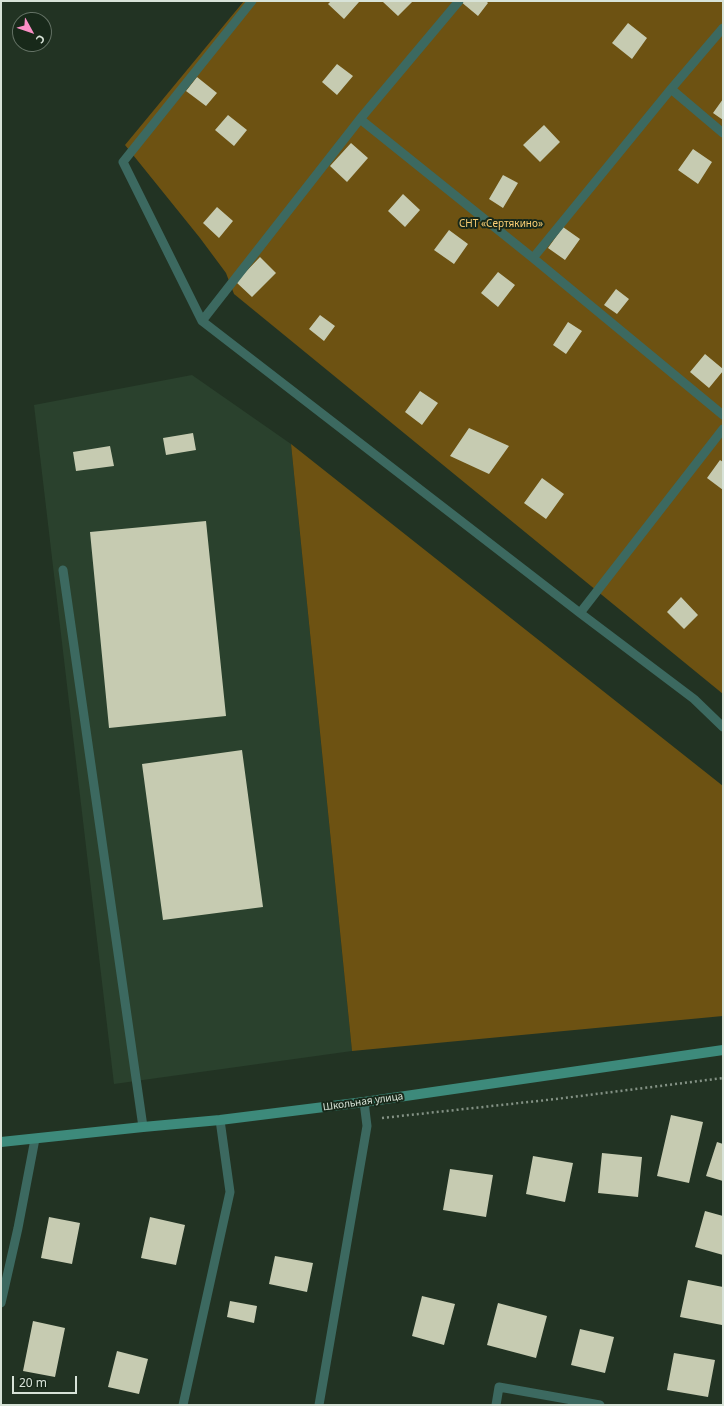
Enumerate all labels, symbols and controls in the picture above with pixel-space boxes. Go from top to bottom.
north arrow [12,12,52,52]
text: С [33,32,49,47]
park label: СНТ «Сертякино» [459,218,543,230]
street label: Школьная улица [322,1090,404,1114]
scale bar [14,1368,79,1394]
text: 20 m [19,1374,47,1391]

